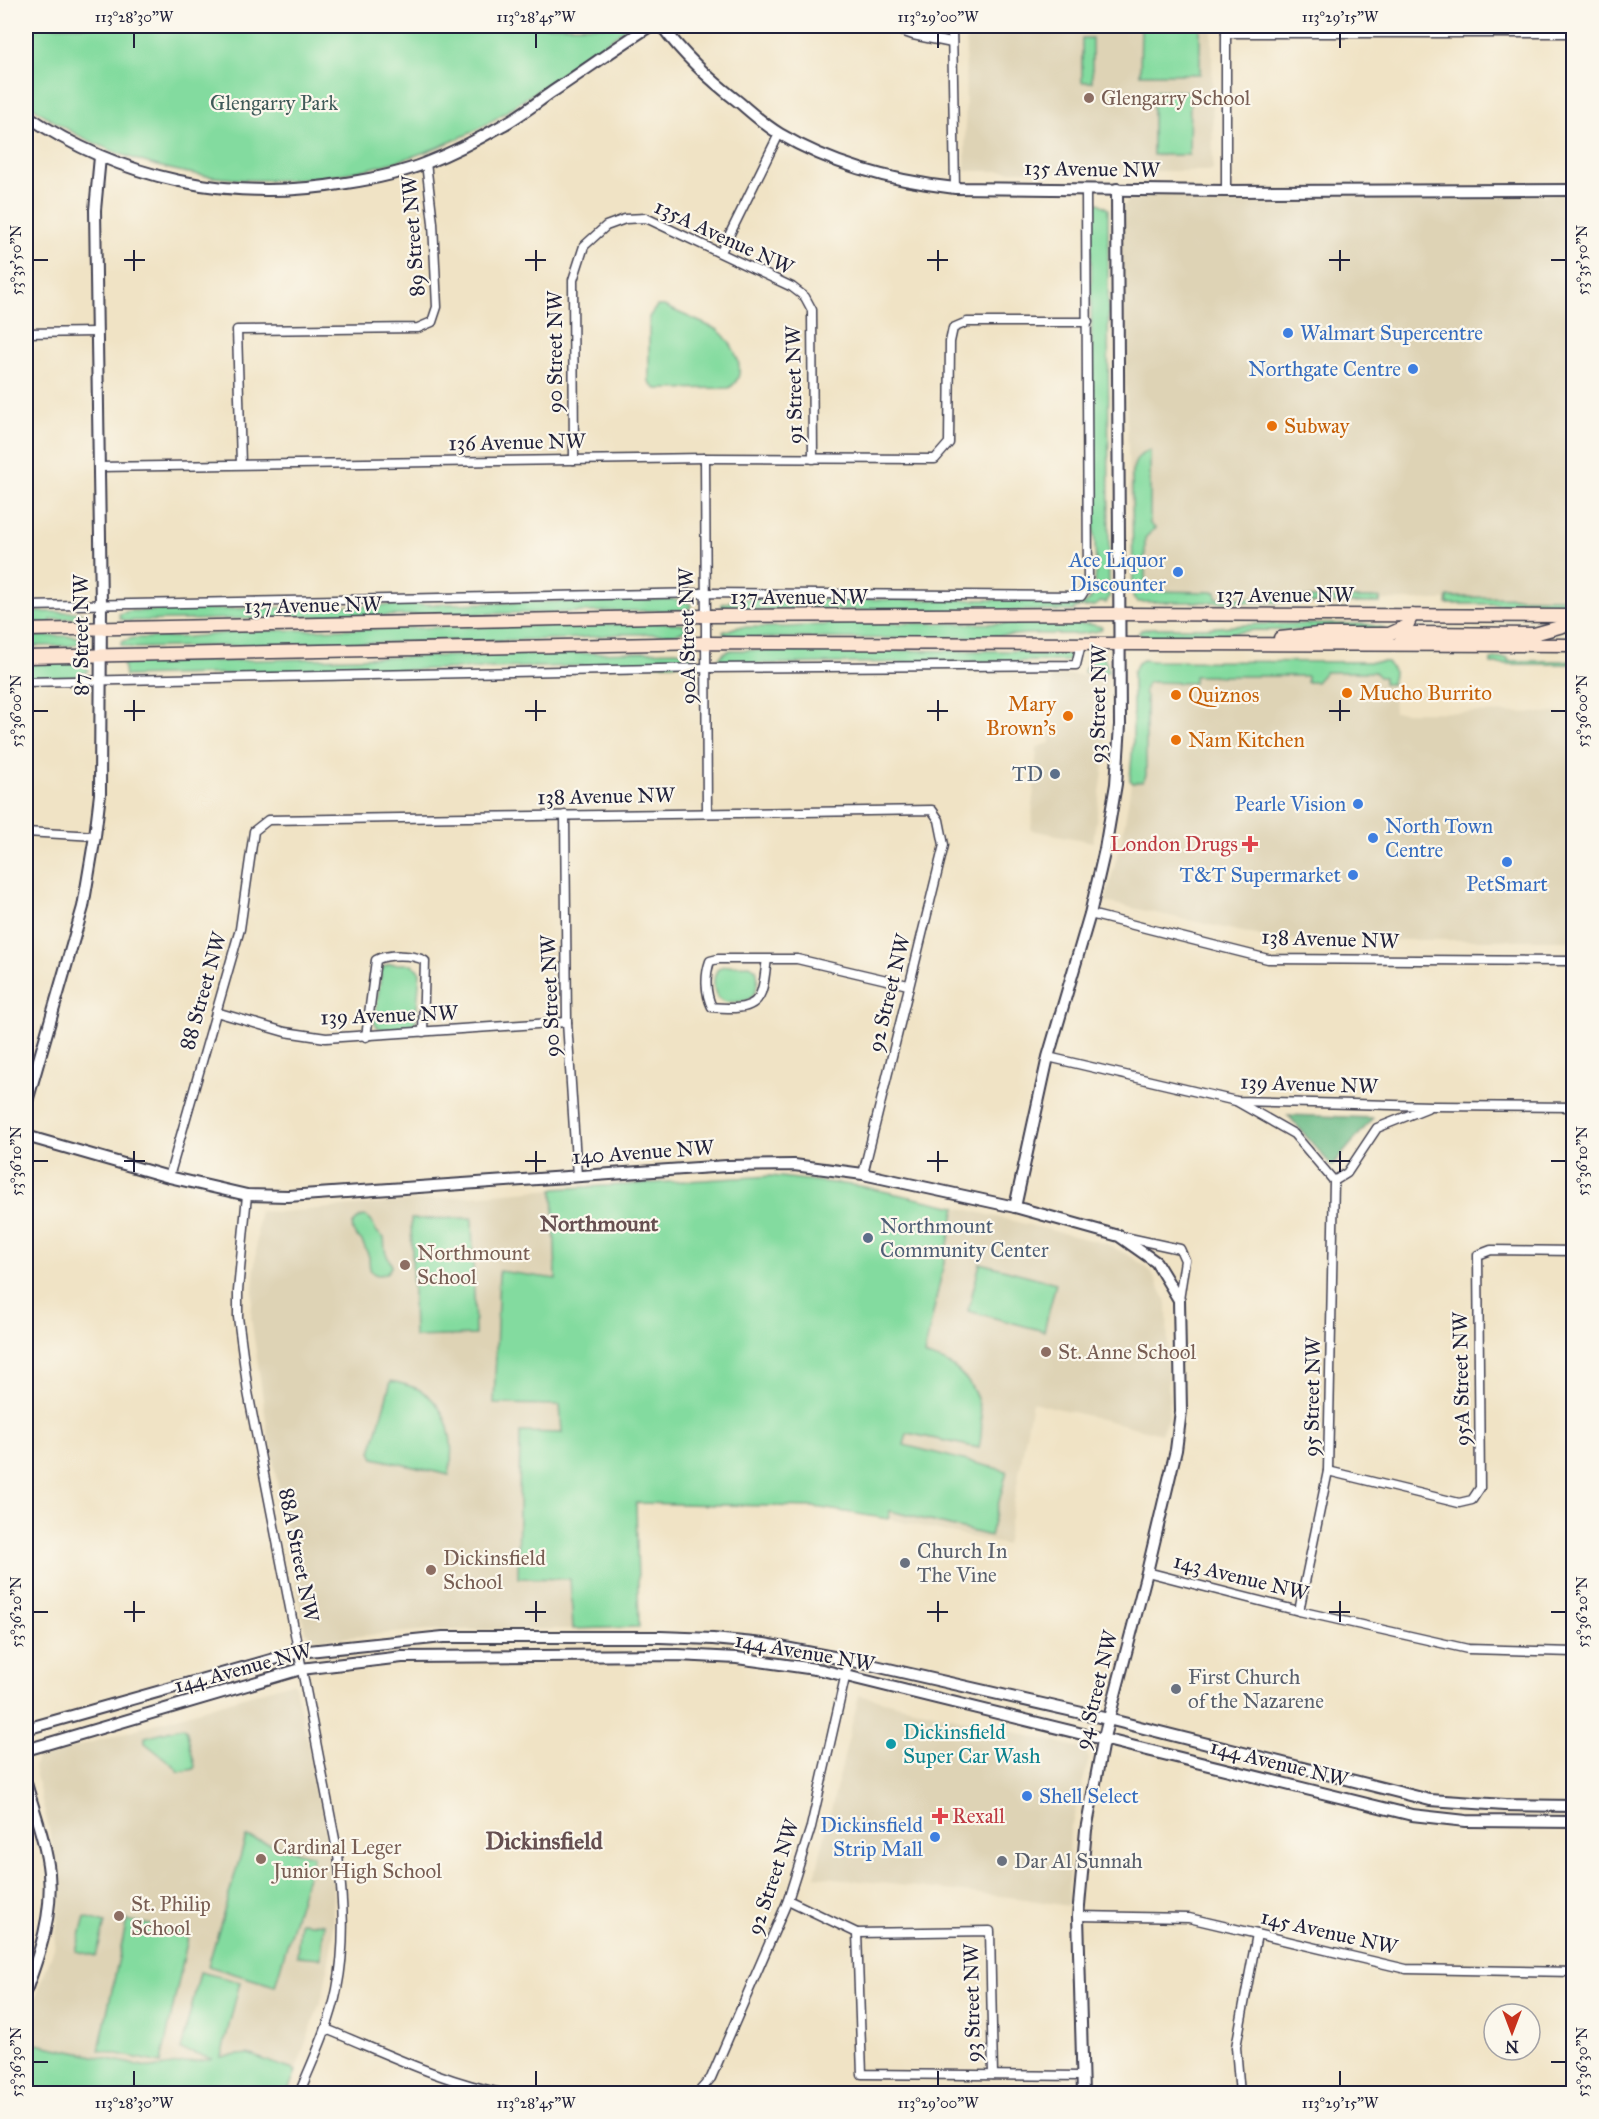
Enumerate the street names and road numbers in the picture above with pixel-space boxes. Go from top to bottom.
street label: 135 Avenue NW [1024,155,1161,183]
street label: 89 Street NW [396,173,430,297]
street label: 135A Avenue NW [650,193,799,281]
street label: 90 Street NW [542,290,568,413]
street label: 91 Street NW [780,325,808,444]
street label: 136 Avenue NW [448,428,587,456]
street label: 90A Street NW [673,566,701,705]
street label: 87 Street NW [68,573,94,696]
street label: 137 Avenue NW [1216,582,1355,608]
street label: 137 Avenue NW [730,584,869,610]
street label: 137 Avenue NW [244,591,383,619]
street label: 93 Street NW [1084,643,1112,764]
street label: 138 Avenue NW [537,782,676,810]
street label: 138 Avenue NW [1261,924,1400,954]
street label: 88 Street NW [174,928,233,1053]
street label: 92 Street NW [862,930,916,1055]
street label: 90 Street NW [535,933,565,1058]
street label: 139 Avenue NW [320,1000,459,1030]
street label: 139 Avenue NW [1240,1069,1379,1099]
street label: 140 Avenue NW [571,1134,716,1170]
street label: 95A Street NW [1447,1311,1475,1446]
street label: 95 Street NW [1298,1336,1326,1457]
street label: 88A Street NW [273,1486,325,1625]
street label: 143 Avenue NW [1171,1548,1312,1607]
street label: 144 Avenue NW [733,1627,878,1677]
street label: 94 Street NW [1069,1627,1124,1752]
street label: 144 Avenue NW [171,1637,316,1699]
street label: 144 Avenue NW [1207,1733,1352,1793]
street label: 92 Street NW [741,1815,805,1938]
street label: 145 Avenue NW [1258,1904,1401,1961]
street label: 93 Street NW [958,1942,986,2063]

